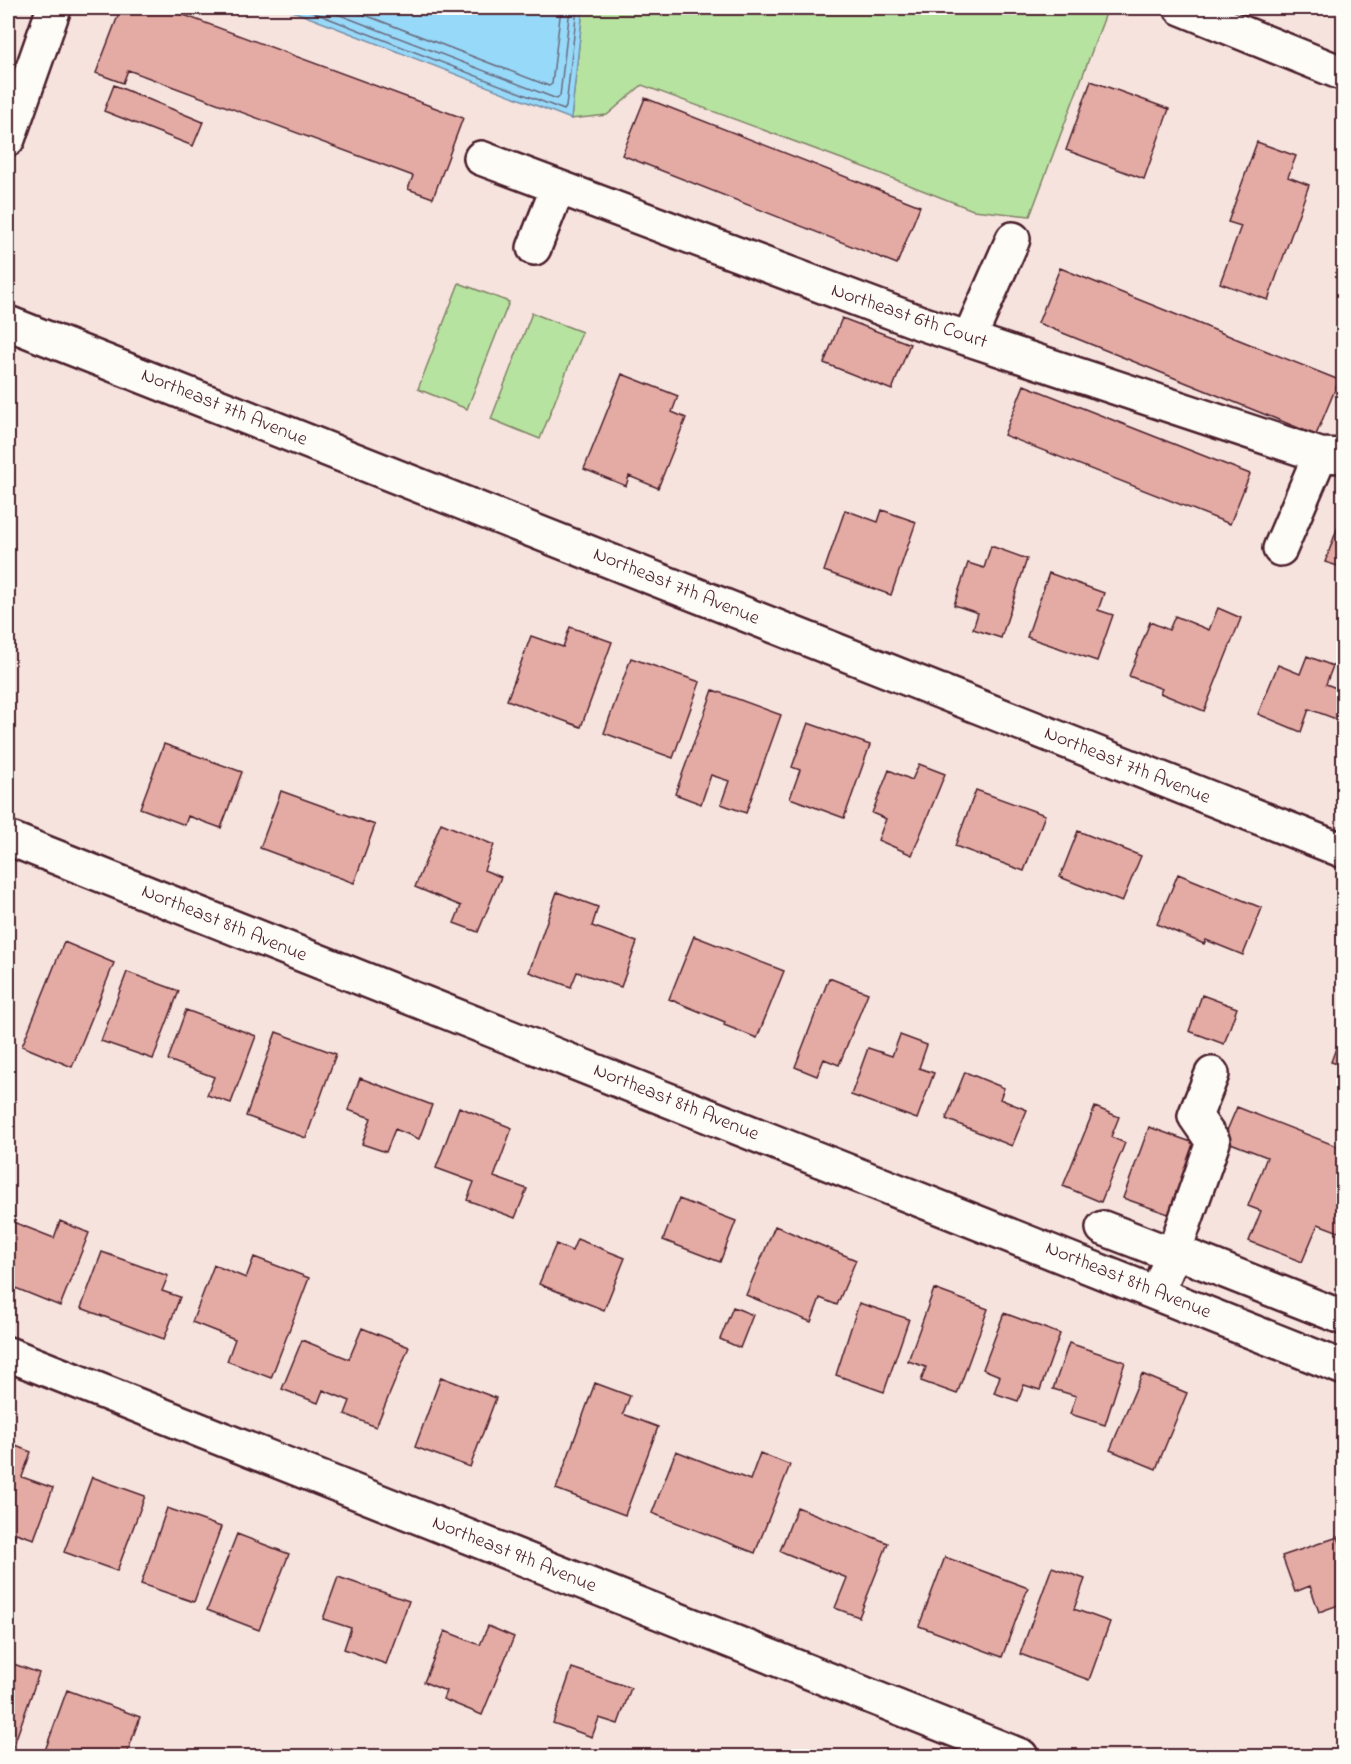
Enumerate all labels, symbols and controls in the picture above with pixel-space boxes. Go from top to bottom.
street label: Northeast 6th Court [827,277,991,357]
street label: Northeast 7th Avenue [136,361,312,455]
street label: Northeast 7th Avenue [588,540,764,634]
street label: Northeast 7th Avenue [1039,719,1215,813]
street label: Northeast 8th Avenue [137,877,311,971]
street label: Northeast 8th Avenue [589,1056,763,1150]
street label: Northeast 8th Avenue [1041,1234,1215,1328]
street label: Northeast 9th Avenue [427,1509,601,1601]

